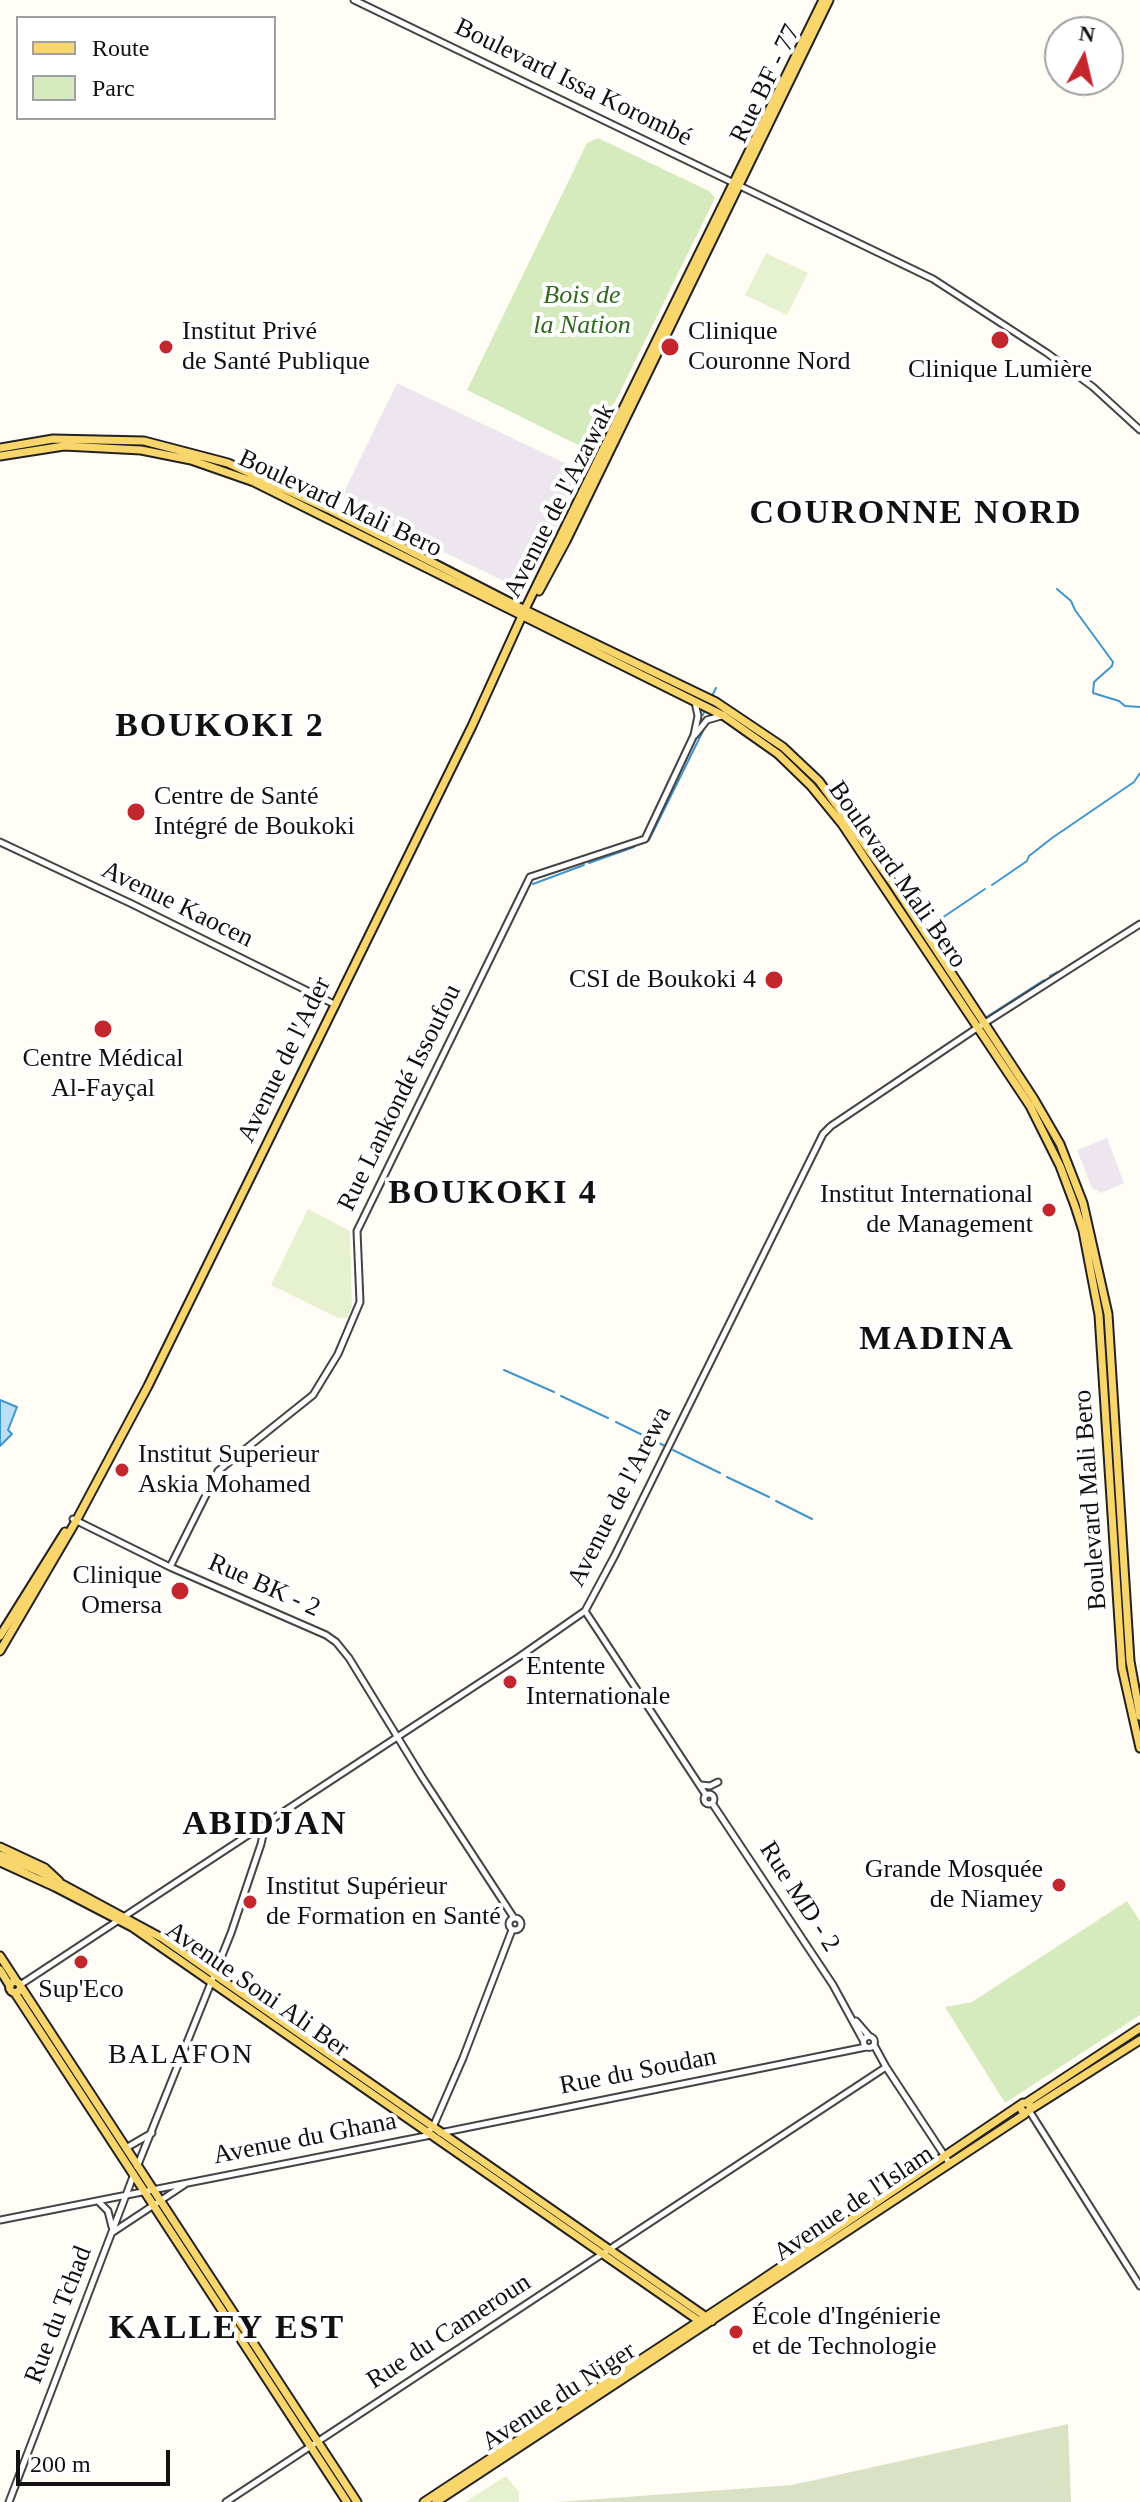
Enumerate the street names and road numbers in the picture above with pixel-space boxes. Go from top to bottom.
street label: Boulevard Issa Korombé [449,12,697,154]
street label: Rue BF - 77 [724,20,808,148]
street label: Avenue de l'Azawak [498,399,622,603]
street label: Boulevard Mali Bero [233,443,447,565]
street label: Boulevard Mali Bero [821,776,973,974]
street label: Avenue Kaocen [96,855,258,955]
street label: Avenue de l'Ader [231,972,339,1148]
street label: Rue Lankondé Issoufou [332,980,468,1216]
street label: Boulevard Mali Bero [1068,1389,1114,1611]
street label: Avenue de l'Arewa [561,1402,679,1592]
street label: Rue BK - 2 [203,1548,325,1624]
street label: Rue MD - 2 [752,1836,846,1958]
street label: Avenue Soni Ali Ber [159,1915,355,2065]
street label: Rue du Soudan [557,2042,719,2102]
street label: Avenue du Ghana [211,2106,399,2172]
street label: Avenue de l'Islam [768,2139,940,2269]
street label: Rue du Tchad [19,2242,99,2388]
street label: Rue du Cameroun [361,2267,537,2397]
street label: Avenue du Niger [476,2336,642,2458]

